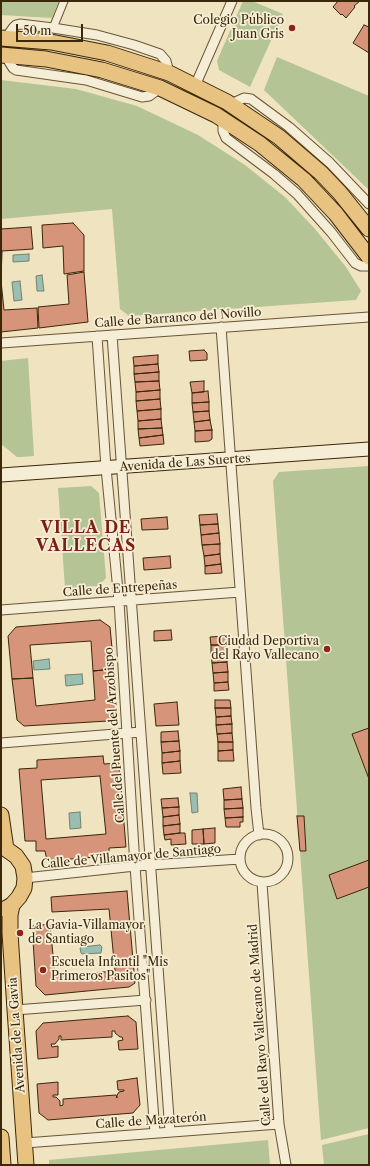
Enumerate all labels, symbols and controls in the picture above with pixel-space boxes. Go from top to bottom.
place label: Colegio Público Juan Gris [193,14,284,42]
scale bar [18,16,85,42]
text: 50 m [23,23,52,38]
marker: Colegio Público Juan Gris [287,23,297,33]
street label: Calle de Barranco del Novillo [94,305,262,331]
street label: Avenida de Las Suertes [119,451,251,475]
district label: VILLA DE VALLECAS [36,518,136,556]
street label: Calle de Entrepeñas [62,578,178,600]
place label: Ciudad Deportiva del Rayo Vallecano [211,635,319,663]
marker: Ciudad Deportiva del Rayo Vallecano [322,644,332,654]
street label: Calle del Puente del Arzobispo [102,647,128,823]
street label: Calle de Villamayor de Santiago [40,842,222,872]
place label: La Gavia-Villamayor de Santiago [28,919,144,947]
street label: Calle del Rayo Vallecano de Madrid [246,924,274,1126]
marker: La Gavia-Villamayor de Santiago [15,928,25,938]
place label: Escuela Infantil "Mis Primeros Pasitos" [51,956,168,984]
marker: Escuela Infantil "Mis Primeros Pasitos" [38,965,48,975]
street label: Avenida de La Gavia [6,977,28,1093]
street label: Calle de Mazaterón [95,1110,207,1132]

